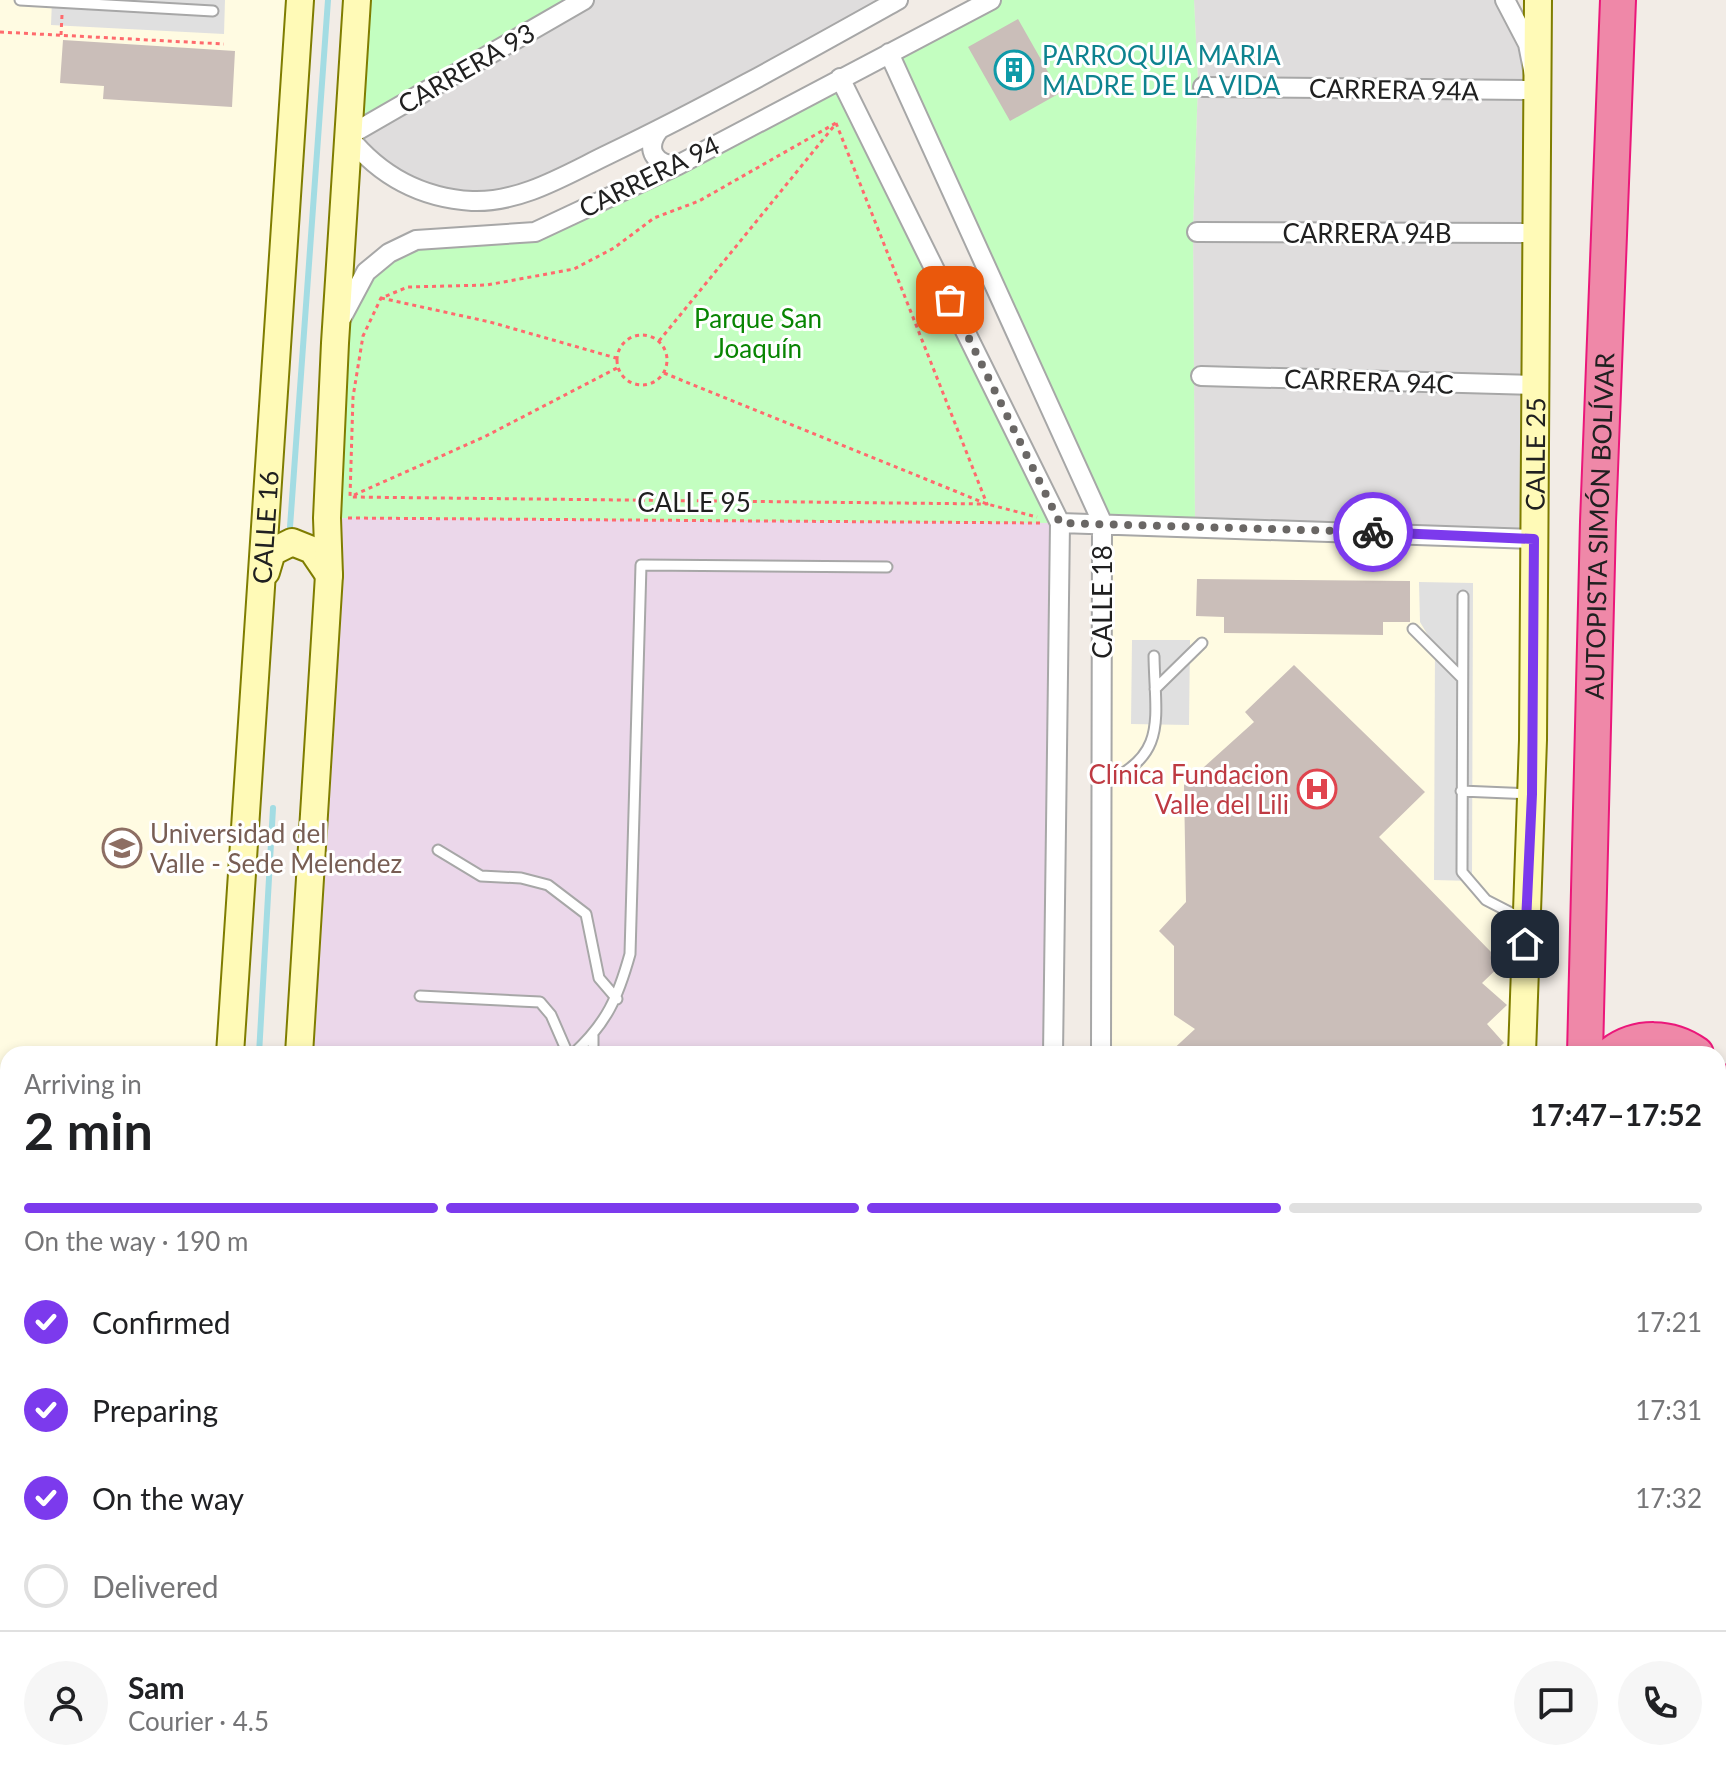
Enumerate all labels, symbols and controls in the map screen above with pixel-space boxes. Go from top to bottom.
street label: CARRERA 93 [392,16,540,120]
place label: PARROQUIA MARIA MADRE DE LA VIDA [1042,39,1281,101]
building icon: PARROQUIA MARIA MADRE DE LA VIDA [993,49,1035,91]
street label: CARRERA 94A [1309,72,1480,106]
street label: CARRERA 94 [573,128,725,224]
street label: CARRERA 94B [1282,217,1452,249]
pin [916,266,984,334]
icon: bag [928,278,972,322]
park label: Parque San Joaquín [694,302,822,364]
street label: AUTOPISTA SIMÓN BOLÍVAR [1578,352,1620,700]
street label: CARRERA 94C [1284,362,1454,400]
street label: CALLE 25 [1519,397,1551,511]
street label: CALLE 16 [245,469,285,585]
street label: CALLE 95 [637,486,751,518]
courier [1333,492,1413,572]
icon: bike [1351,510,1395,554]
street label: CALLE 18 [1086,545,1118,659]
place label: Clínica Fundacion Valle del Lili [1088,758,1289,820]
hospital icon: Clínica Fundacion Valle del Lili [1296,768,1338,810]
place label: Universidad del Valle - Sede Melendez [150,817,402,879]
school or university icon: Universidad del Valle - Sede Melendez [101,827,143,869]
pin [1491,910,1559,978]
icon: home [1503,922,1547,966]
text: Arriving in [24,1068,142,1100]
text: 17:47–17:52 [1530,1096,1702,1132]
text: 2 min [24,1099,153,1161]
text: On the way · 190 m [24,1225,248,1257]
icon: check [24,1300,68,1344]
text: Confirmed [92,1304,231,1340]
text: 17:21 [1635,1306,1702,1338]
icon: check [24,1388,68,1432]
text: Preparing [92,1392,218,1428]
text: 17:31 [1635,1394,1702,1426]
icon: check [24,1476,68,1520]
text: On the way [92,1480,244,1516]
text: 17:32 [1635,1482,1702,1514]
text: Delivered [92,1568,219,1604]
button: person [24,1661,108,1745]
button: chat [1514,1661,1598,1745]
button: phone [1618,1661,1702,1745]
text: Sam [128,1669,185,1705]
text: Courier · 4.5 [128,1705,269,1737]

